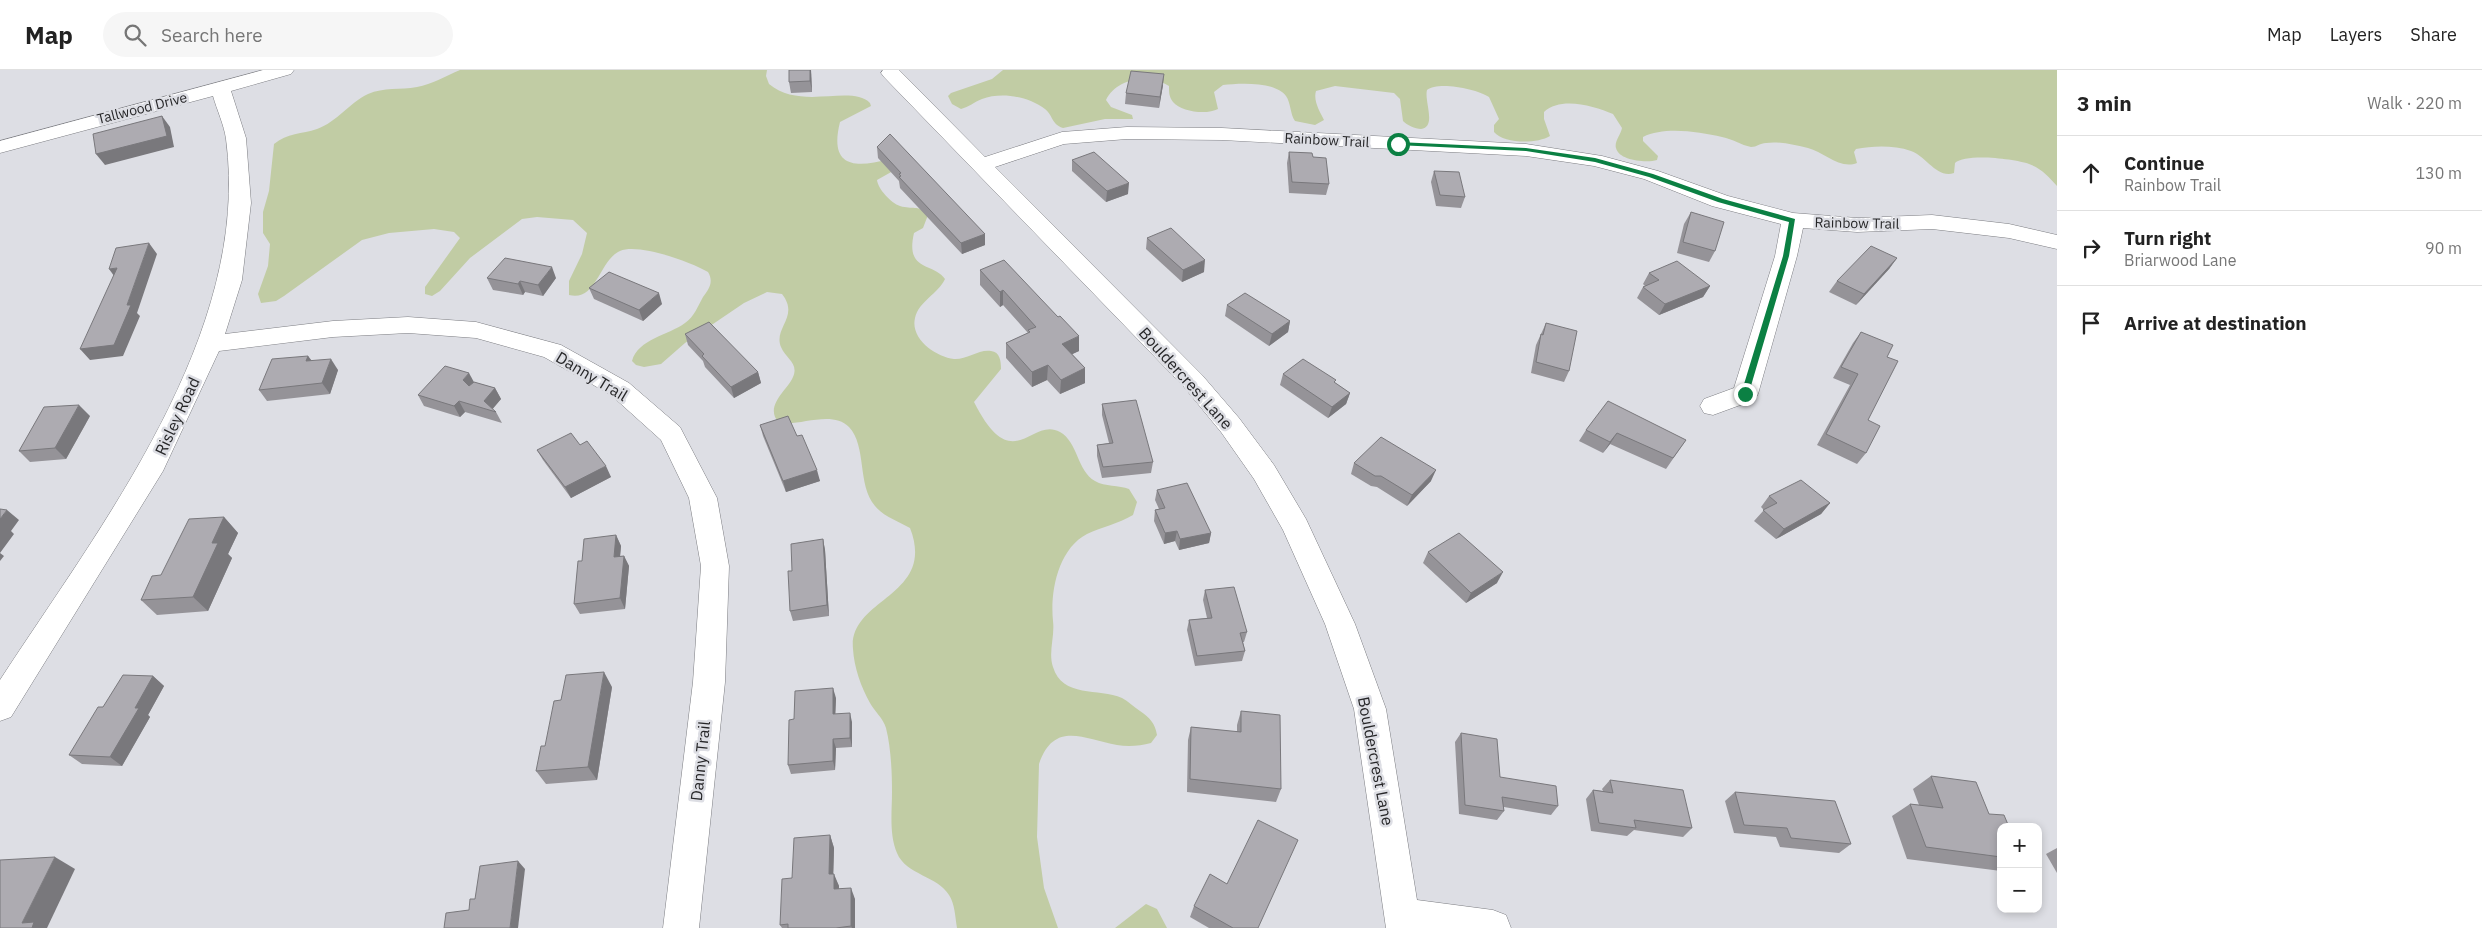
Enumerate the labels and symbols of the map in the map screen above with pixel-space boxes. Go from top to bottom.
street label: Tallwood Drive [95,88,189,128]
street label: Rainbow Trail [1284,129,1370,151]
route start [1387,133,1410,156]
street label: Rainbow Trail [1814,213,1900,233]
street label: Bouldercrest Lane [1135,323,1237,433]
street label: Danny Trail [552,347,632,405]
street label: Risley Road [150,374,204,458]
route end [1734,383,1757,406]
street label: Bouldercrest Lane [1354,695,1398,827]
street label: Danny Trail [686,720,714,802]

